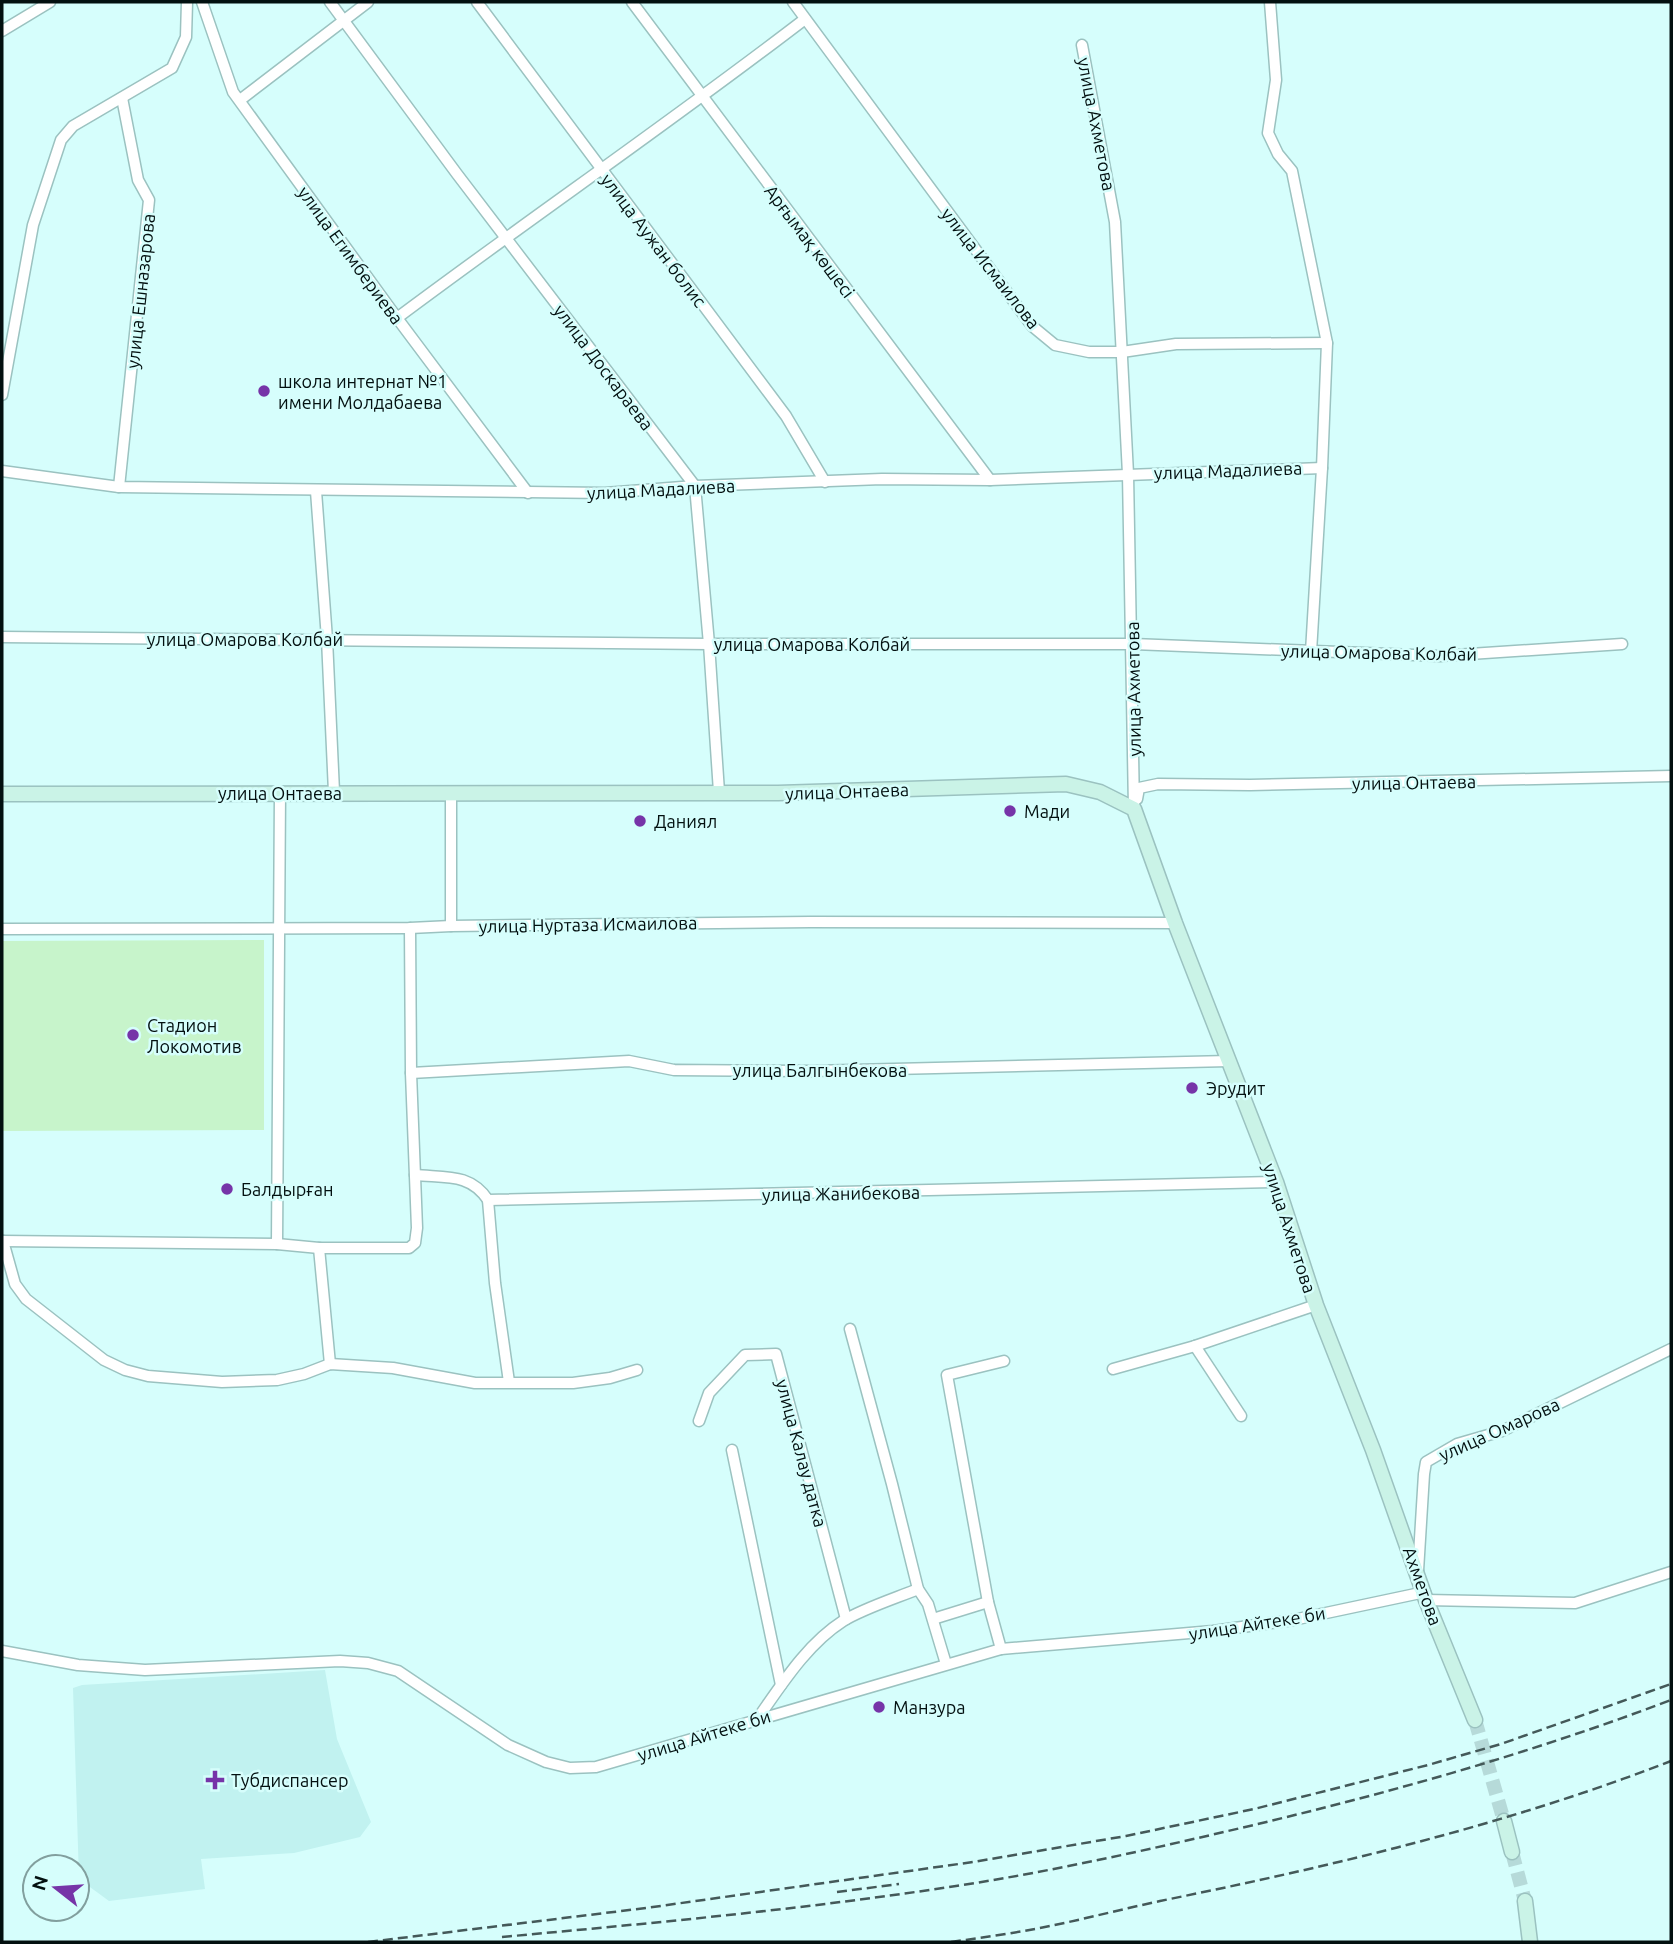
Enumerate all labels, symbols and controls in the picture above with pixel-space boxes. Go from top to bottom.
street label: улица Ахметова [1074,56,1120,192]
street label: улица Аужан болис [597,169,711,311]
street label: Арғымақ көшесі [761,181,859,301]
street label: улица Егимбериева [294,182,408,328]
street label: улица Исмаилова [938,204,1044,332]
street label: улица Ешназарова [122,212,158,370]
street label: улица Доскараева [550,300,658,434]
place label: школа интернат №1 имени Молдабаева [278,371,447,412]
marker: школа интернат №1 имени Молдабаева [256,383,272,399]
street label: улица Мадалиева [1153,457,1303,483]
street label: улица Мадалиева [586,475,736,503]
street label: улица Ахметова [1122,621,1144,757]
street label: улица Омарова Колбай [147,629,343,649]
street label: улица Омарова Колбай [714,634,910,654]
street label: улица Омарова Колбай [1281,640,1477,664]
street label: улица Онтаева [1352,771,1476,793]
street label: улица Онтаева [785,779,909,803]
street label: улица Онтаева [218,783,342,803]
place label: Мади [1024,801,1070,821]
marker: Мади [1002,803,1018,819]
place label: Даниял [654,811,717,831]
marker: Даниял [632,813,648,829]
street label: улица Нуртаза Исмаилова [478,912,698,936]
place label: Стадион Локомотив [147,1015,242,1056]
marker: Стадион Локомотив [125,1027,141,1043]
street label: улица Балгынбекова [733,1060,907,1080]
place label: Эрудит [1206,1078,1265,1098]
marker: Эрудит [1184,1080,1200,1096]
street label: улица Ахметова [1260,1161,1320,1295]
place label: Балдырған [241,1179,334,1199]
marker: Балдырған [219,1181,235,1197]
street label: улица Жанибекова [762,1182,920,1204]
street label: улица Калау датка [773,1377,831,1529]
street label: улица Омарова [1436,1393,1562,1465]
street label: Ахметова [1400,1544,1446,1628]
street label: улица Айтеке би [1187,1602,1327,1644]
place label: Манзура [893,1697,966,1717]
marker: Манзура [871,1699,887,1715]
street label: улица Айтеке би [635,1705,773,1765]
marker: Тубдиспансер [205,1770,225,1790]
place label: Тубдиспансер [231,1770,349,1790]
north arrow [21,1853,91,1923]
text: N [27,1873,52,1893]

